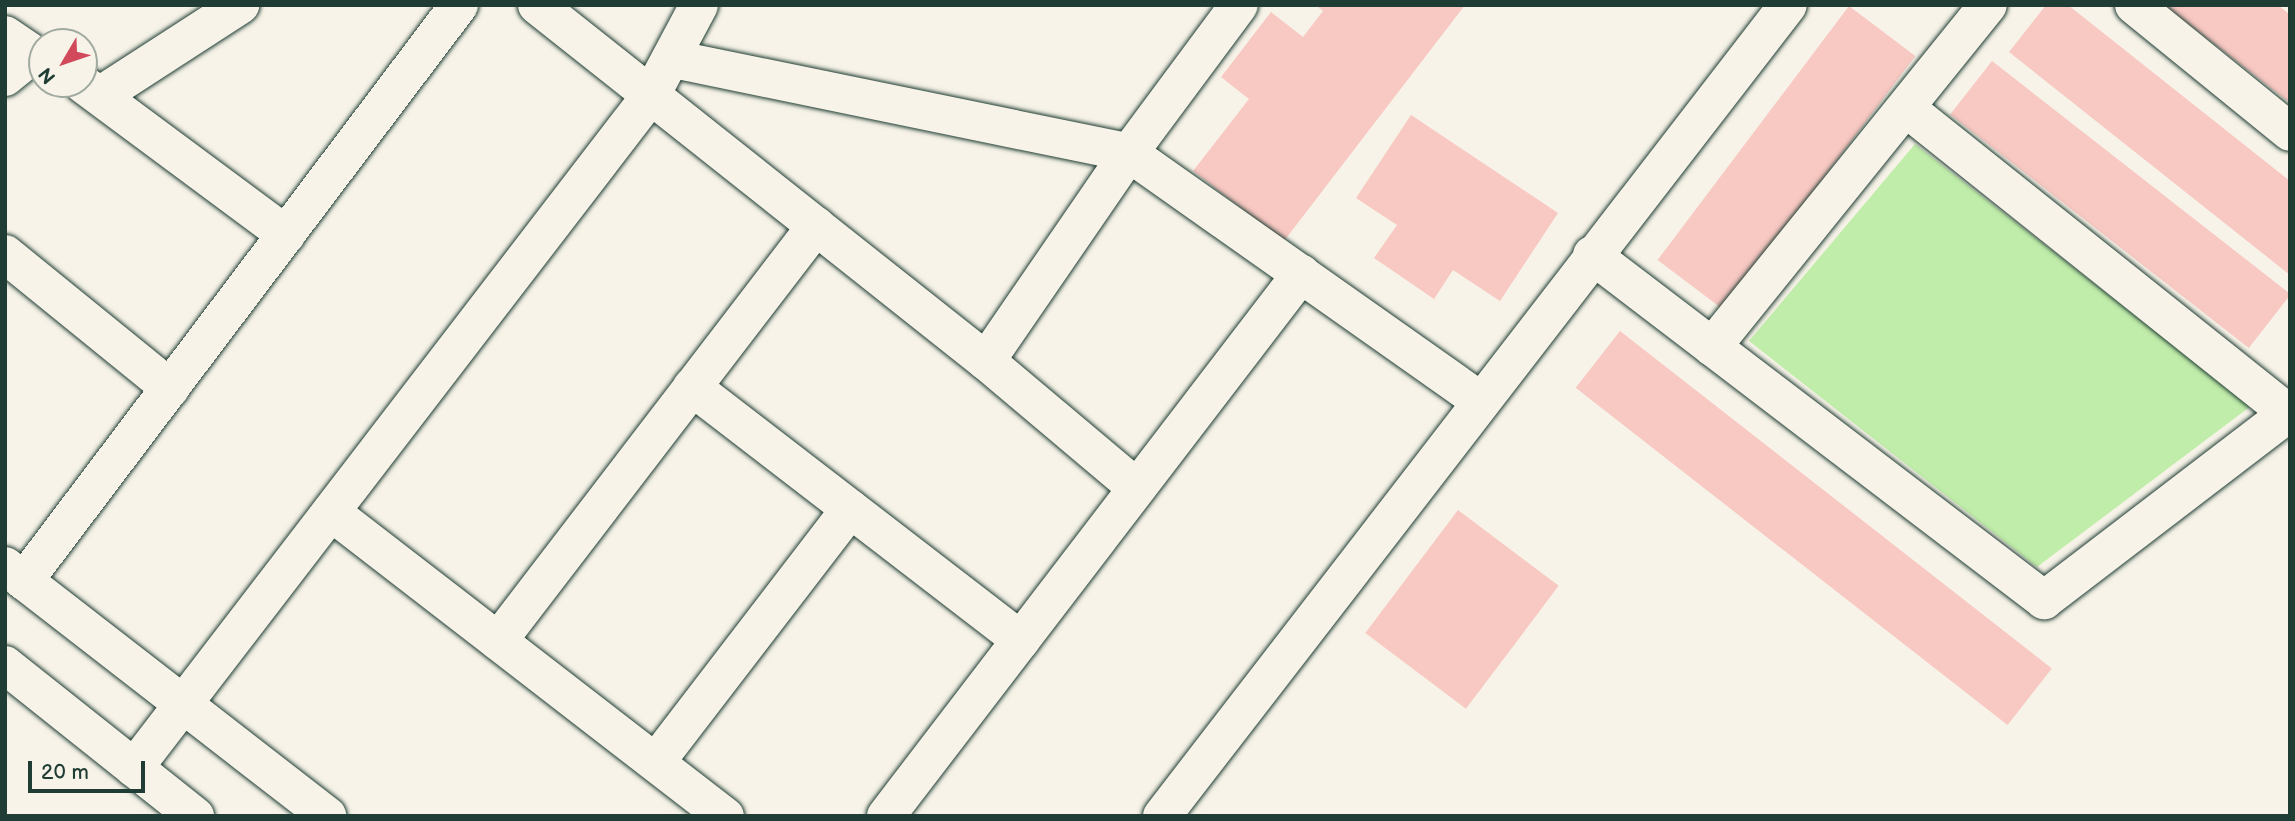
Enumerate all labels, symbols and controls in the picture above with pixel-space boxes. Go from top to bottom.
north arrow [28,28,98,98]
text: N [34,62,61,88]
scale bar [32,748,149,792]
text: 20 m [41,760,89,785]

